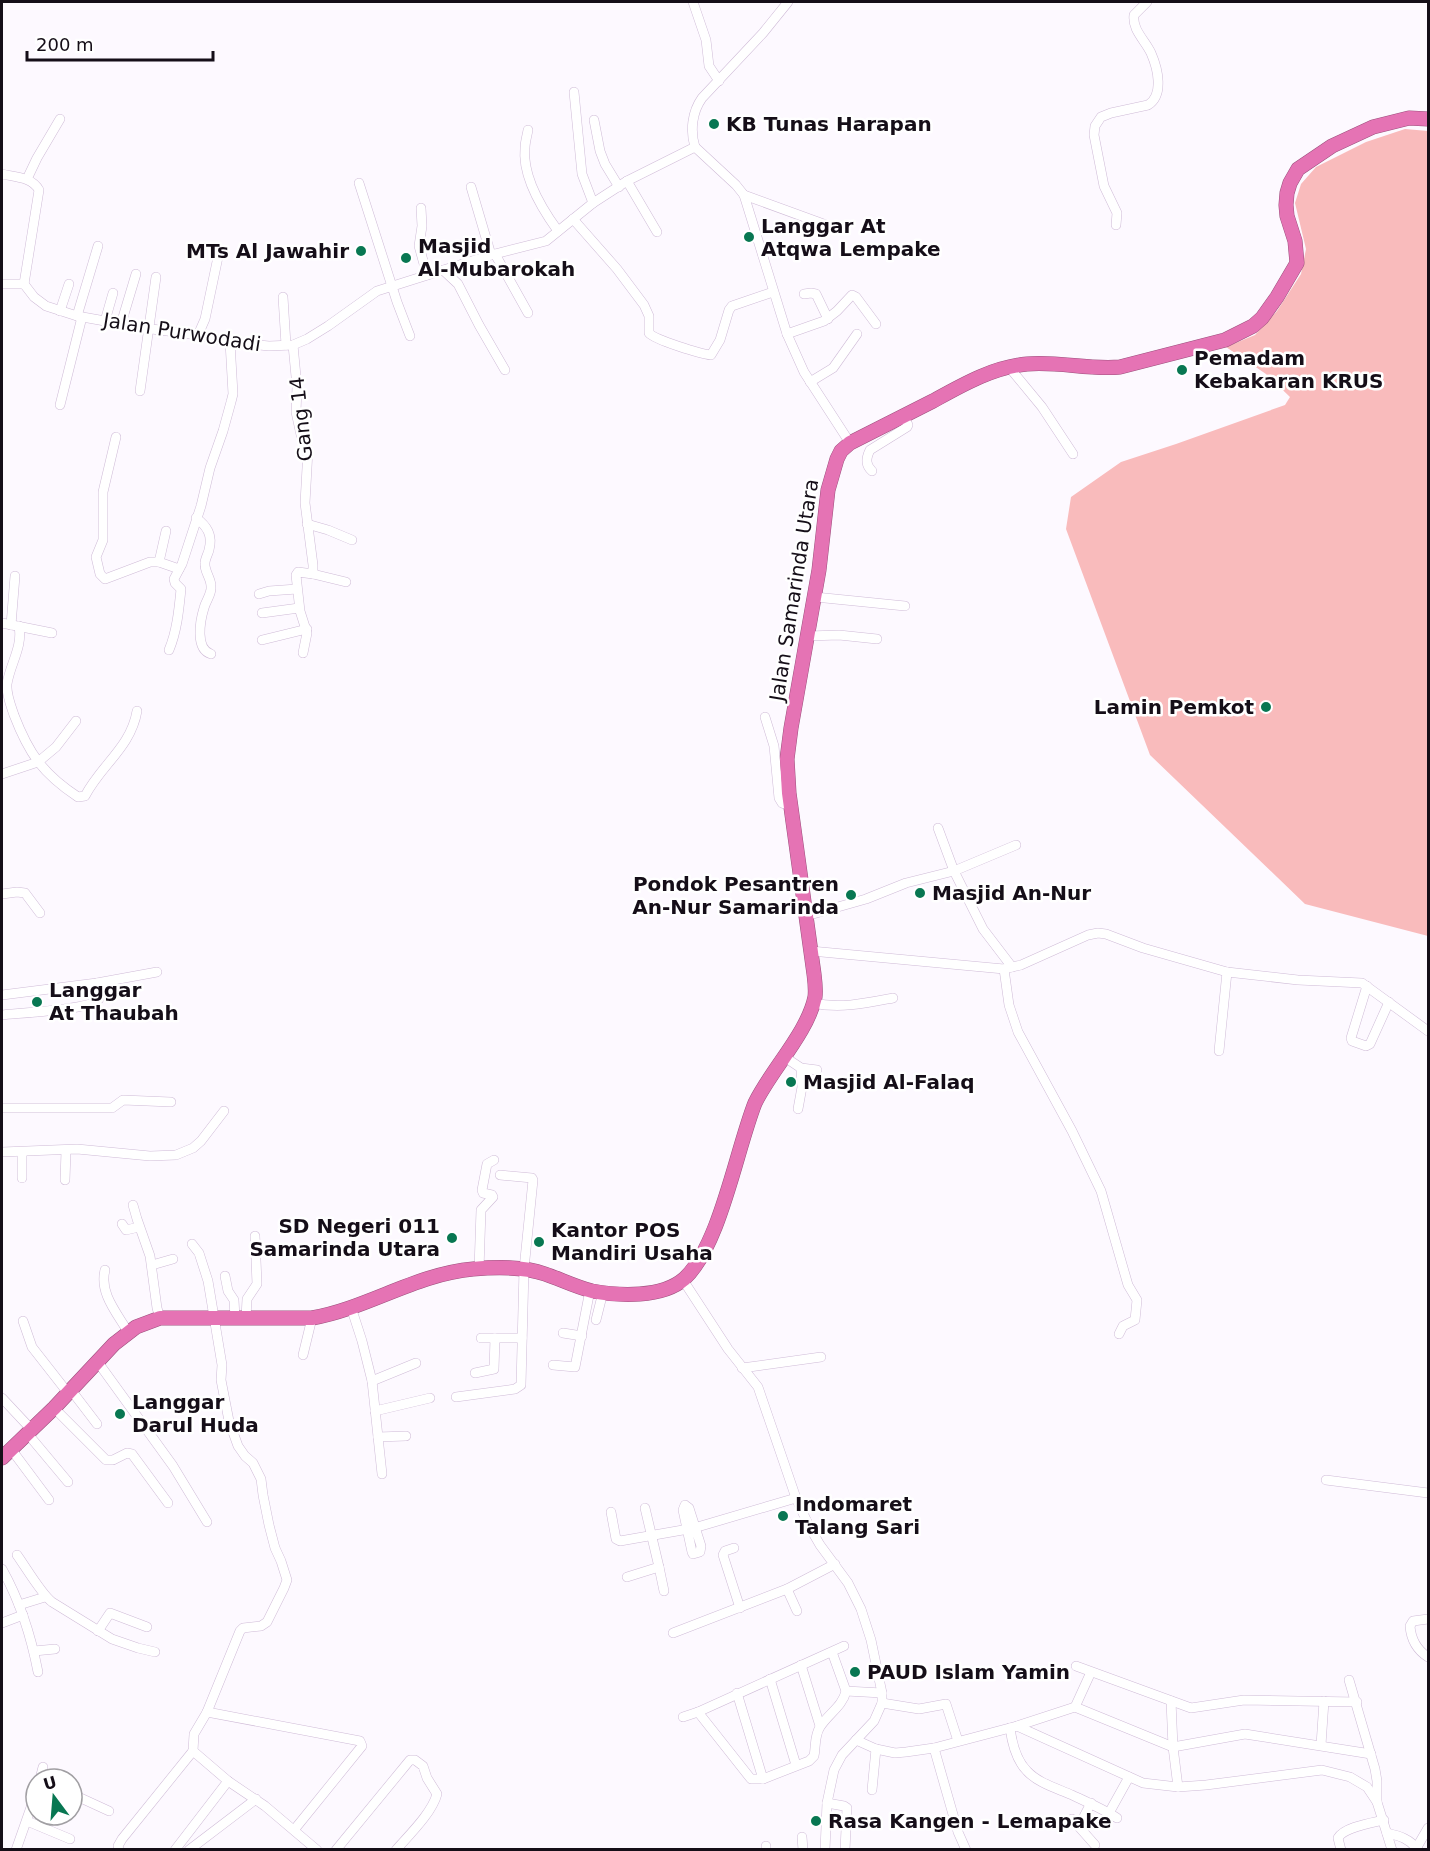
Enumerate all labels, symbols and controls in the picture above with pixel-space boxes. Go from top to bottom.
scale bar [27,24,213,62]
text: 200 m [36,34,94,55]
place label: KB Tunas Harapan [726,112,932,136]
marker: KB Tunas Harapan [707,117,721,131]
place label: Langgar At Atqwa Lempake [761,214,941,261]
marker: Langgar At Atqwa Lempake [742,230,756,244]
place label: Masjid Al-Mubarokah [418,234,575,281]
place label: MTs Al Jawahir [186,239,349,263]
marker: MTs Al Jawahir [354,244,368,258]
marker: Masjid Al-Mubarokah [399,251,413,265]
street label: Jalan Purwodadi [99,307,263,356]
place label: Pemadam Kebakaran KRUS [1194,346,1383,393]
marker: Pemadam Kebakaran KRUS [1175,363,1189,377]
street label: Gang 14 [285,376,317,462]
street label: Jalan Samarinda Utara [764,477,823,705]
place label: Lamin Pemkot [1094,695,1254,719]
marker: Lamin Pemkot [1259,700,1273,714]
place label: Pondok Pesantren An-Nur Samarinda [632,872,839,919]
place label: Masjid An-Nur [932,881,1091,905]
marker: Masjid An-Nur [913,886,927,900]
marker: Pondok Pesantren An-Nur Samarinda [844,888,858,902]
place label: Langgar At Thaubah [49,978,179,1025]
marker: Langgar At Thaubah [30,995,44,1009]
place label: Masjid Al-Falaq [803,1070,975,1094]
marker: Masjid Al-Falaq [784,1075,798,1089]
place label: SD Negeri 011 Samarinda Utara [249,1214,440,1261]
place label: Kantor POS Mandiri Usaha [551,1218,713,1265]
marker: SD Negeri 011 Samarinda Utara [445,1231,459,1245]
marker: Kantor POS Mandiri Usaha [532,1235,546,1249]
place label: Langgar Darul Huda [132,1390,259,1437]
marker: Langgar Darul Huda [113,1407,127,1421]
place label: Indomaret Talang Sari [795,1492,920,1539]
marker: Indomaret Talang Sari [776,1509,790,1523]
place label: PAUD Islam Yamin [867,1660,1070,1684]
marker: PAUD Islam Yamin [848,1665,862,1679]
north arrow [24,1767,84,1827]
text: U [41,1772,59,1794]
place label: Rasa Kangen - Lemapake [828,1809,1112,1833]
marker: Rasa Kangen - Lemapake [809,1814,823,1828]

